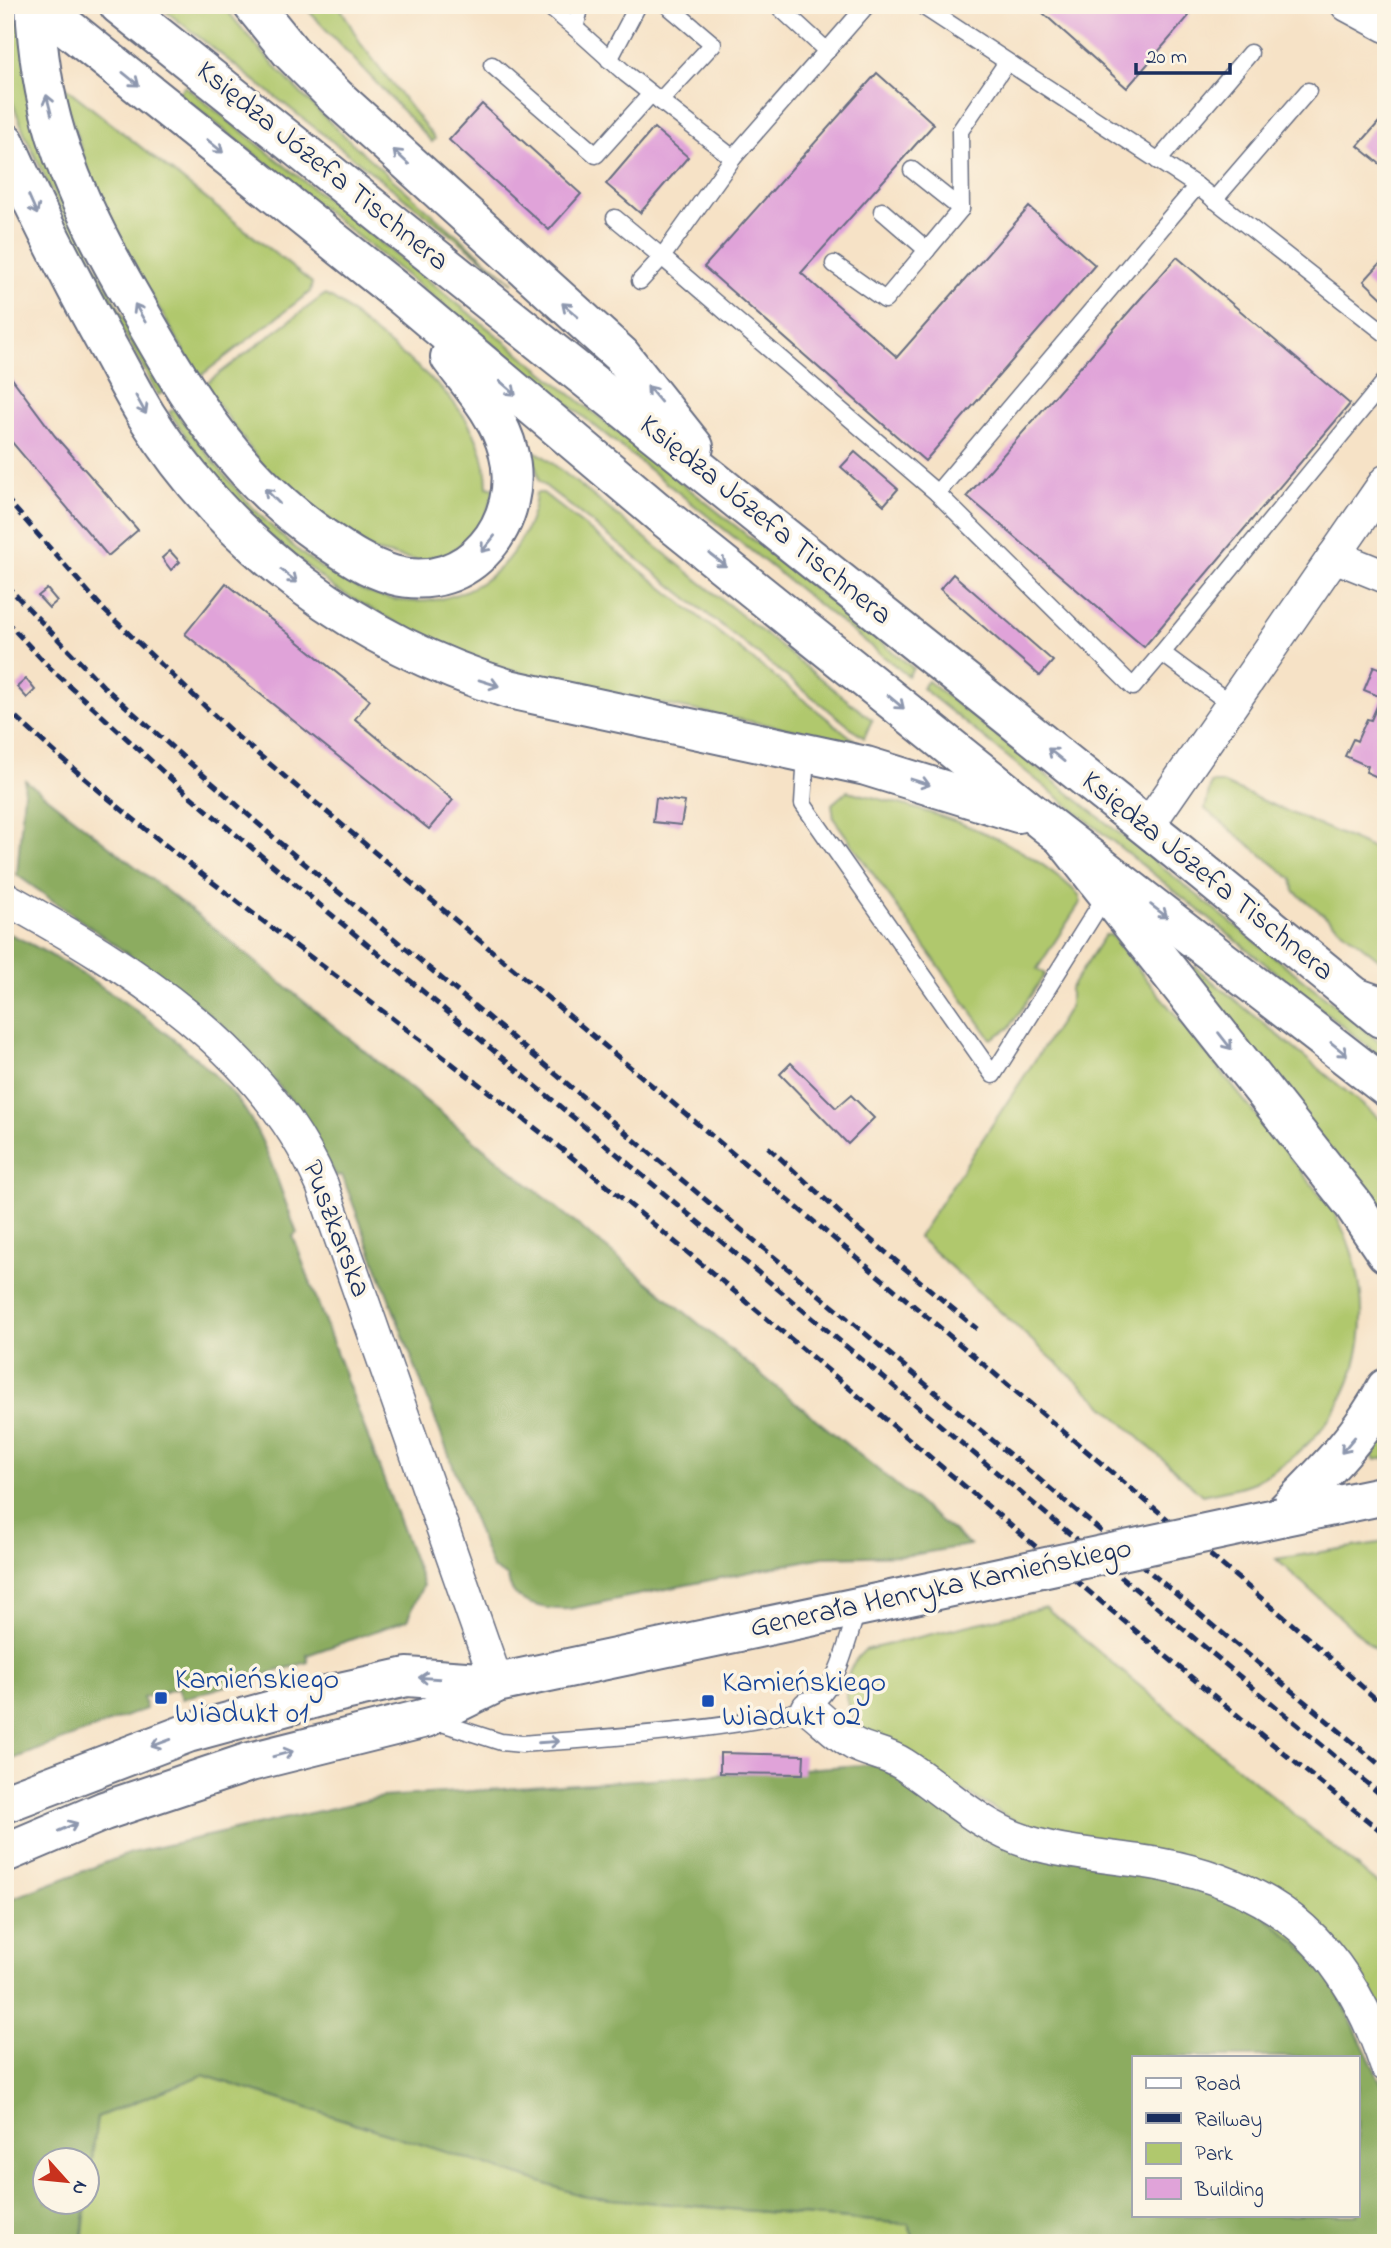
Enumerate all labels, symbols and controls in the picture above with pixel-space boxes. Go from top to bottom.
scale bar [1136,32,1230,76]
text: 20 m [1146,43,1187,73]
street label: Księdza Józefa Tischnera [186,51,458,283]
one-way arrow [121,71,139,86]
one-way arrow [42,94,55,117]
one-way arrow [206,139,224,154]
one-way arrow [393,149,410,166]
one-way arrow [27,194,40,215]
one-way arrow [561,302,579,318]
one-way arrow [133,303,147,323]
one-way arrow [499,380,517,396]
one-way arrow [646,386,662,404]
one-way arrow [135,394,148,415]
street label: Księdza Józefa Tischnera [629,405,901,637]
one-way arrow [263,488,280,505]
one-way arrow [480,535,496,553]
one-way arrow [709,553,727,568]
one-way arrow [280,568,298,583]
one-way arrow [477,678,499,690]
one-way arrow [887,694,905,710]
one-way arrow [1048,747,1066,762]
street label: Księdza Józefa Tischnera [1071,761,1343,993]
one-way arrow [909,777,931,790]
one-way arrow [1149,903,1167,918]
one-way arrow [1217,1031,1232,1050]
one-way arrow [1330,1041,1348,1057]
street label: Puszkarska [289,1154,381,1304]
one-way arrow [1340,1436,1356,1454]
street label: Generała Henryka Kamieńskiego [746,1527,1136,1651]
place label: Kamieńskiego Wiadukt 01 [175,1659,339,1737]
place label: Kamieńskiego Wiadukt 02 [722,1662,886,1740]
one-way arrow [418,1671,440,1684]
marker: Kamieńskiego Wiadukt 01 [153,1690,169,1706]
marker: Kamieńskiego Wiadukt 02 [700,1693,716,1709]
one-way arrow [537,1735,560,1748]
one-way arrow [151,1738,173,1750]
one-way arrow [272,1747,294,1760]
one-way arrow [57,1819,78,1832]
legend [1132,2056,1360,2216]
text: Road [1195,2070,1241,2100]
text: Railway [1195,2106,1262,2138]
text: Park [1195,2140,1234,2170]
north arrow [32,2146,102,2216]
text: N [64,2176,94,2200]
text: Building [1194,2176,1264,2208]

